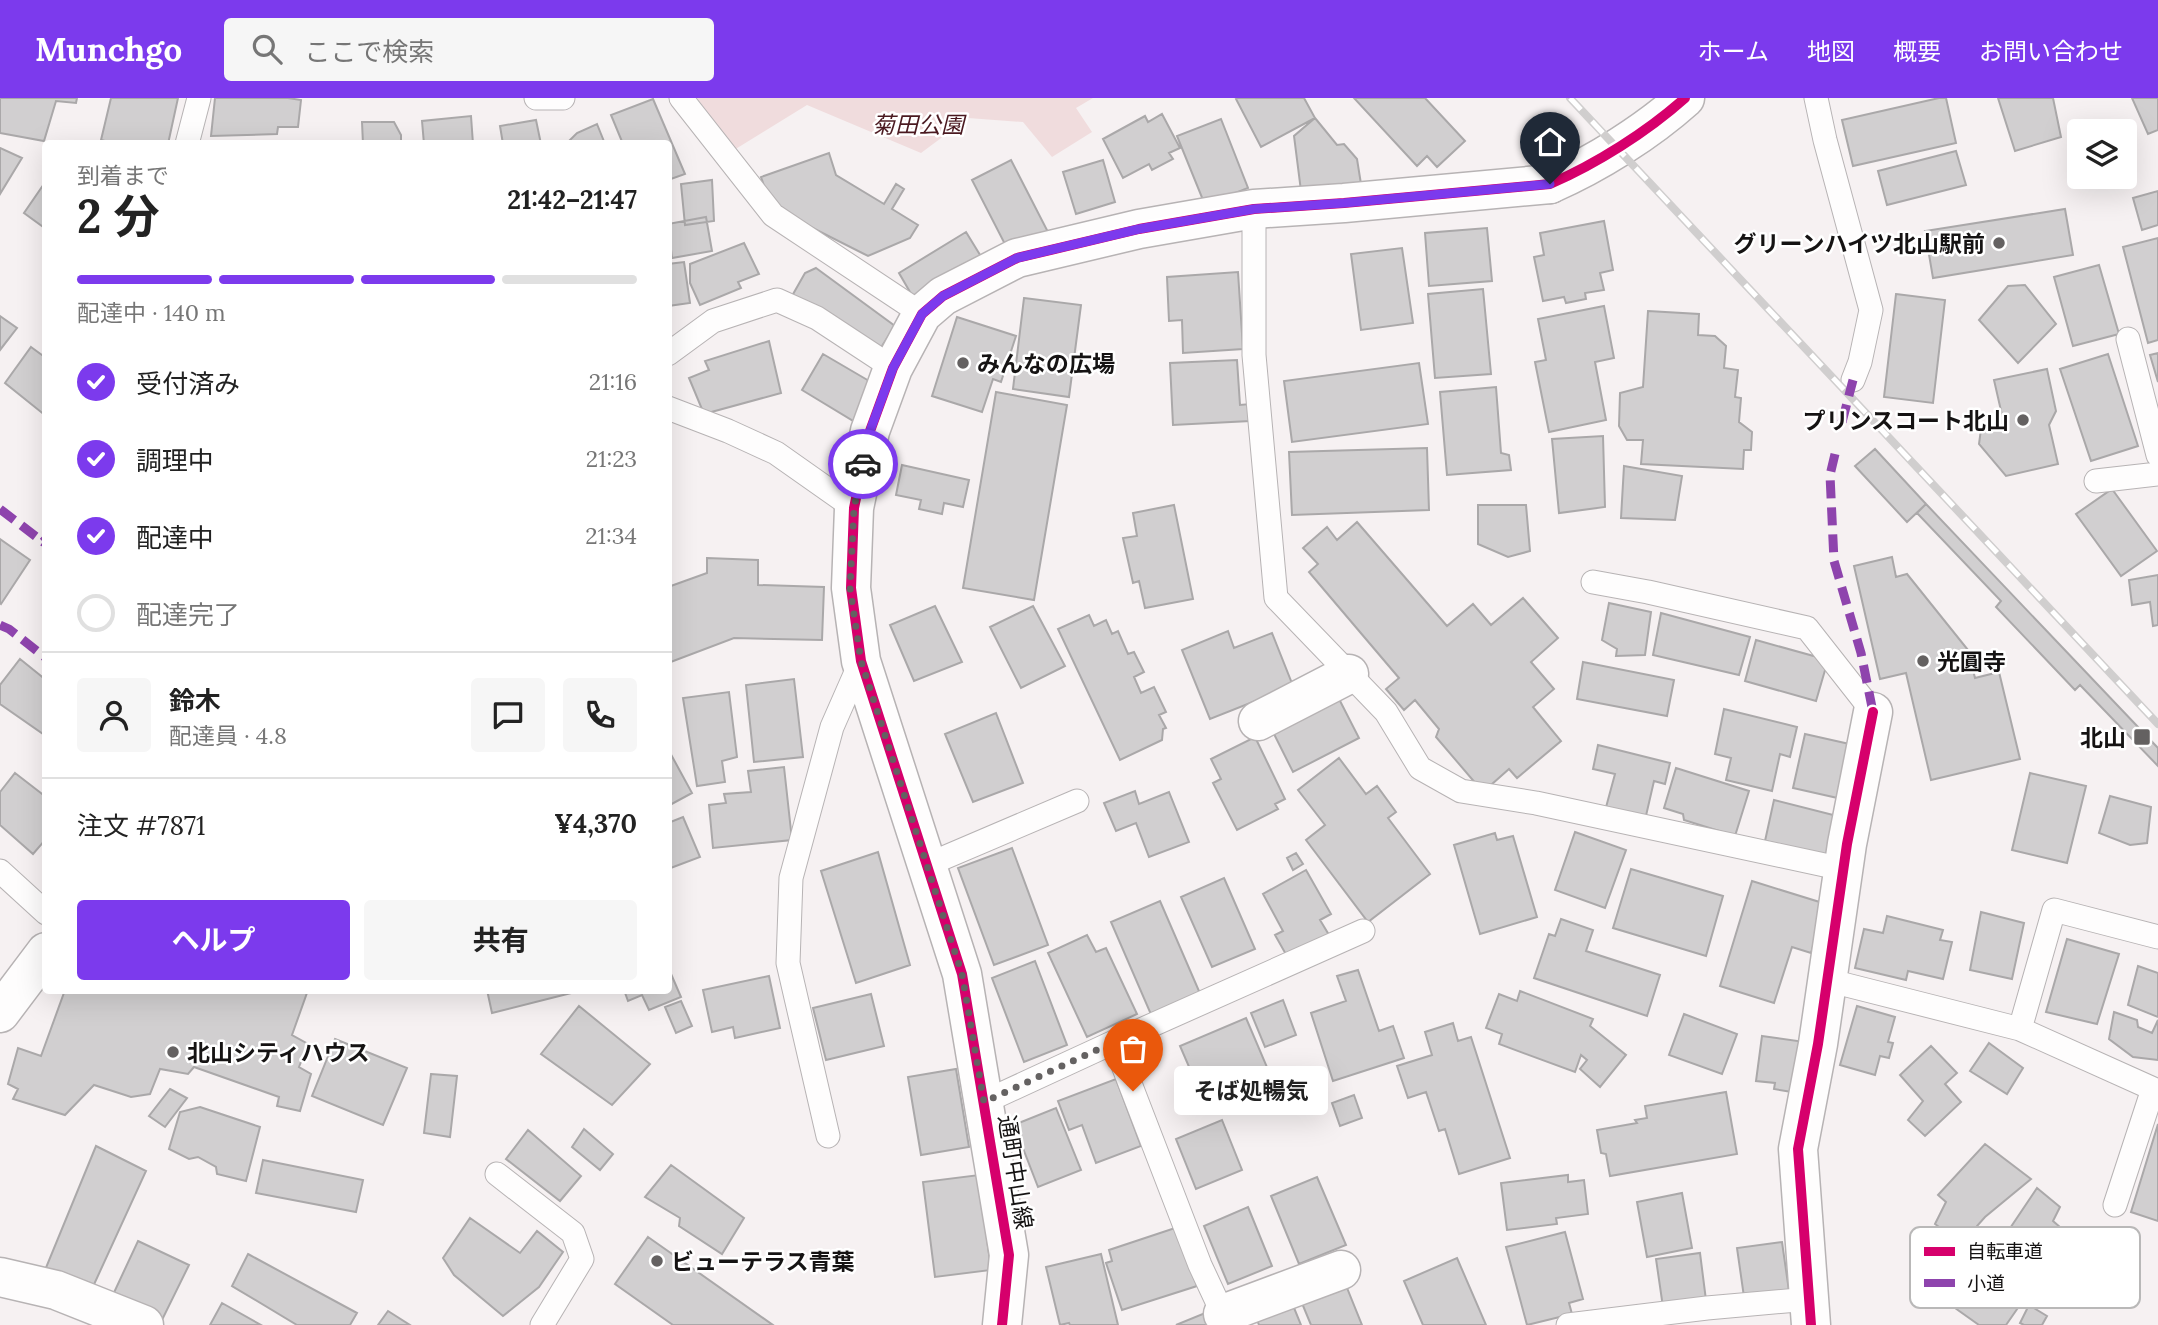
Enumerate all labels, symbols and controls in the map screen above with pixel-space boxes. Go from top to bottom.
search box [224,18,714,81]
text: Munchgo [35,28,182,70]
icon: search [248,30,286,68]
text: ここで検索 [304,35,434,68]
text: ホーム [1698,36,1769,67]
text: 地図 [1807,36,1855,67]
text: 概要 [1893,36,1941,67]
text: お問い合わせ [1979,36,2123,67]
park label: 菊田公園 [872,110,967,139]
pin [1520,112,1580,184]
map controls [2067,119,2137,189]
button: layers [2067,119,2137,189]
icon: home [1531,123,1569,161]
text: 到着まで [77,161,169,190]
text: 21:42–21:47 [507,183,637,216]
text: 2 分 [77,187,160,246]
place label: グリーンハイツ北山駅前 [1734,229,1985,258]
marker: グリーンハイツ北山駅前 [1991,235,2007,251]
text: 配達中 · 140 m [77,298,226,327]
place label: みんなの広場 [977,349,1115,378]
marker: みんなの広場 [955,355,971,371]
icon: check [77,363,115,401]
text: 受付済み [136,367,240,400]
text: 21:16 [589,367,637,396]
place label: プリンスコート北山 [1802,406,2009,435]
marker: プリンスコート北山 [2015,412,2031,428]
courier [828,429,898,499]
icon: check [77,440,115,478]
text: 調理中 [136,444,214,477]
text: 21:23 [586,444,637,473]
icon: car [844,445,882,483]
icon: check [77,517,115,555]
text: 配達中 [136,521,214,554]
text: 21:34 [585,521,637,550]
text: 配達完了 [136,598,240,631]
place label: 光圓寺 [1937,647,2006,676]
marker: 光圓寺 [1915,653,1931,669]
button: person [77,678,151,752]
button: chat [471,678,545,752]
button: phone [563,678,637,752]
text: 鈴木 [169,684,221,717]
text: 配達員 · 4.8 [169,721,287,750]
place label: 北山 [2080,723,2126,752]
marker: 北山 [2132,727,2152,747]
text: ¥4,370 [554,807,637,840]
text: 注文 #7871 [77,809,205,842]
button: ヘルプ [77,900,350,980]
button: 共有 [364,900,637,980]
pin [1103,1019,1163,1091]
icon: bag [1114,1030,1152,1068]
place label: 北山シティハウス [187,1038,370,1067]
marker: 北山シティハウス [165,1044,181,1060]
callout: そば処暢気 [1175,1066,1329,1116]
text: そば処暢気 [1194,1076,1309,1105]
street label: 通町中山線 [993,1113,1039,1231]
legend [1910,1227,2140,1308]
text: 自転車道 [1967,1239,2043,1263]
place label: ビューテラス青葉 [671,1247,855,1276]
marker: ビューテラス青葉 [649,1253,665,1269]
text: 小道 [1967,1271,2005,1295]

